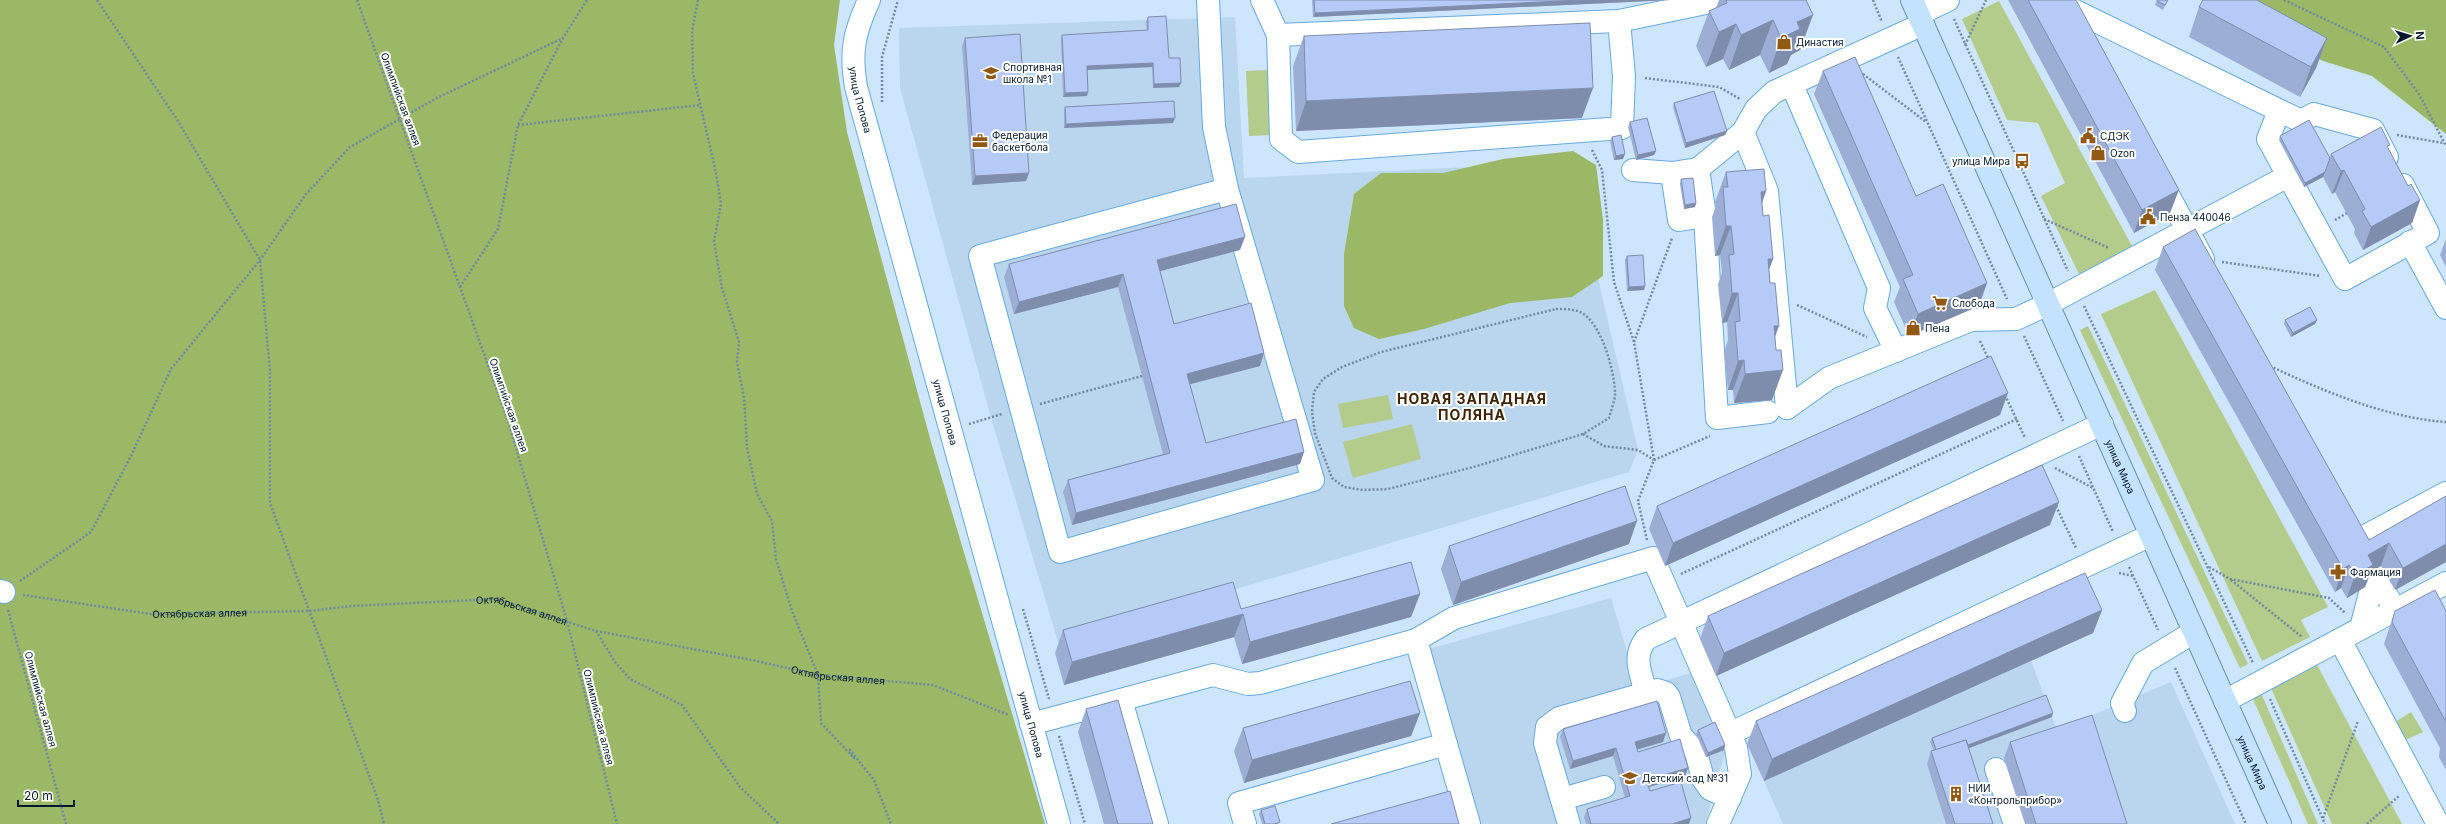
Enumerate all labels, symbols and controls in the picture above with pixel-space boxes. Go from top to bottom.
north arrow [2390,16,2430,56]
text: N [2413,31,2427,40]
shop icon: Династия [1775,33,1793,51]
place label: Династия [1796,36,1844,48]
street label: Олимпийская аллея [379,51,423,147]
place label: Спортивная школа №1 [1003,61,1062,85]
school or university icon: Спортивная школа №1 [982,64,1000,82]
street label: улица Попова [848,66,874,134]
public building icon: СДЭК [2079,127,2097,145]
place label: Федерация баскетбола [992,129,1048,153]
place label: СДЭК [2100,130,2130,142]
office icon: Федерация баскетбола [971,132,989,150]
shop icon: Ozon [2089,144,2107,162]
place label: Ozon [2110,147,2135,159]
bus stop icon: улица Мира [2013,152,2031,170]
place label: улица Мира [1952,155,2010,167]
public building icon: Пенза 440046 [2139,208,2157,226]
place label: Пенза 440046 [2160,211,2231,223]
supermarket icon: Слобода [1931,294,1949,312]
place label: Слобода [1952,297,1995,309]
shop icon: Пена [1904,319,1922,337]
place label: Пена [1925,322,1950,334]
street label: Олимпийская аллея [487,357,531,453]
street label: улица Попова [931,378,960,446]
district label: НОВАЯ ЗАПАДНАЯ ПОЛЯНА [1397,390,1547,423]
street label: улица Мира [2103,438,2138,496]
pharmacy icon: Фармация [2329,563,2347,581]
place label: Фармация [2350,566,2401,578]
street label: Октябрьская аллея [476,593,569,627]
street label: Октябрьская аллея [152,606,247,620]
street label: Олимпийская аллея [22,650,60,748]
street label: Октябрьская аллея [790,663,885,687]
street label: Олимпийская аллея [581,668,617,766]
street label: улица Попова [1017,690,1046,759]
street label: улица Мира [2235,733,2270,791]
school or university icon: Детский сад №31 [1621,769,1639,787]
place label: Детский сад №31 [1642,772,1728,784]
scale bar [18,782,74,808]
place label: НИИ «Контрольприбор» [1968,782,2062,806]
building icon: НИИ «Контрольприбор» [1947,785,1965,803]
text: 20 m [24,788,53,803]

